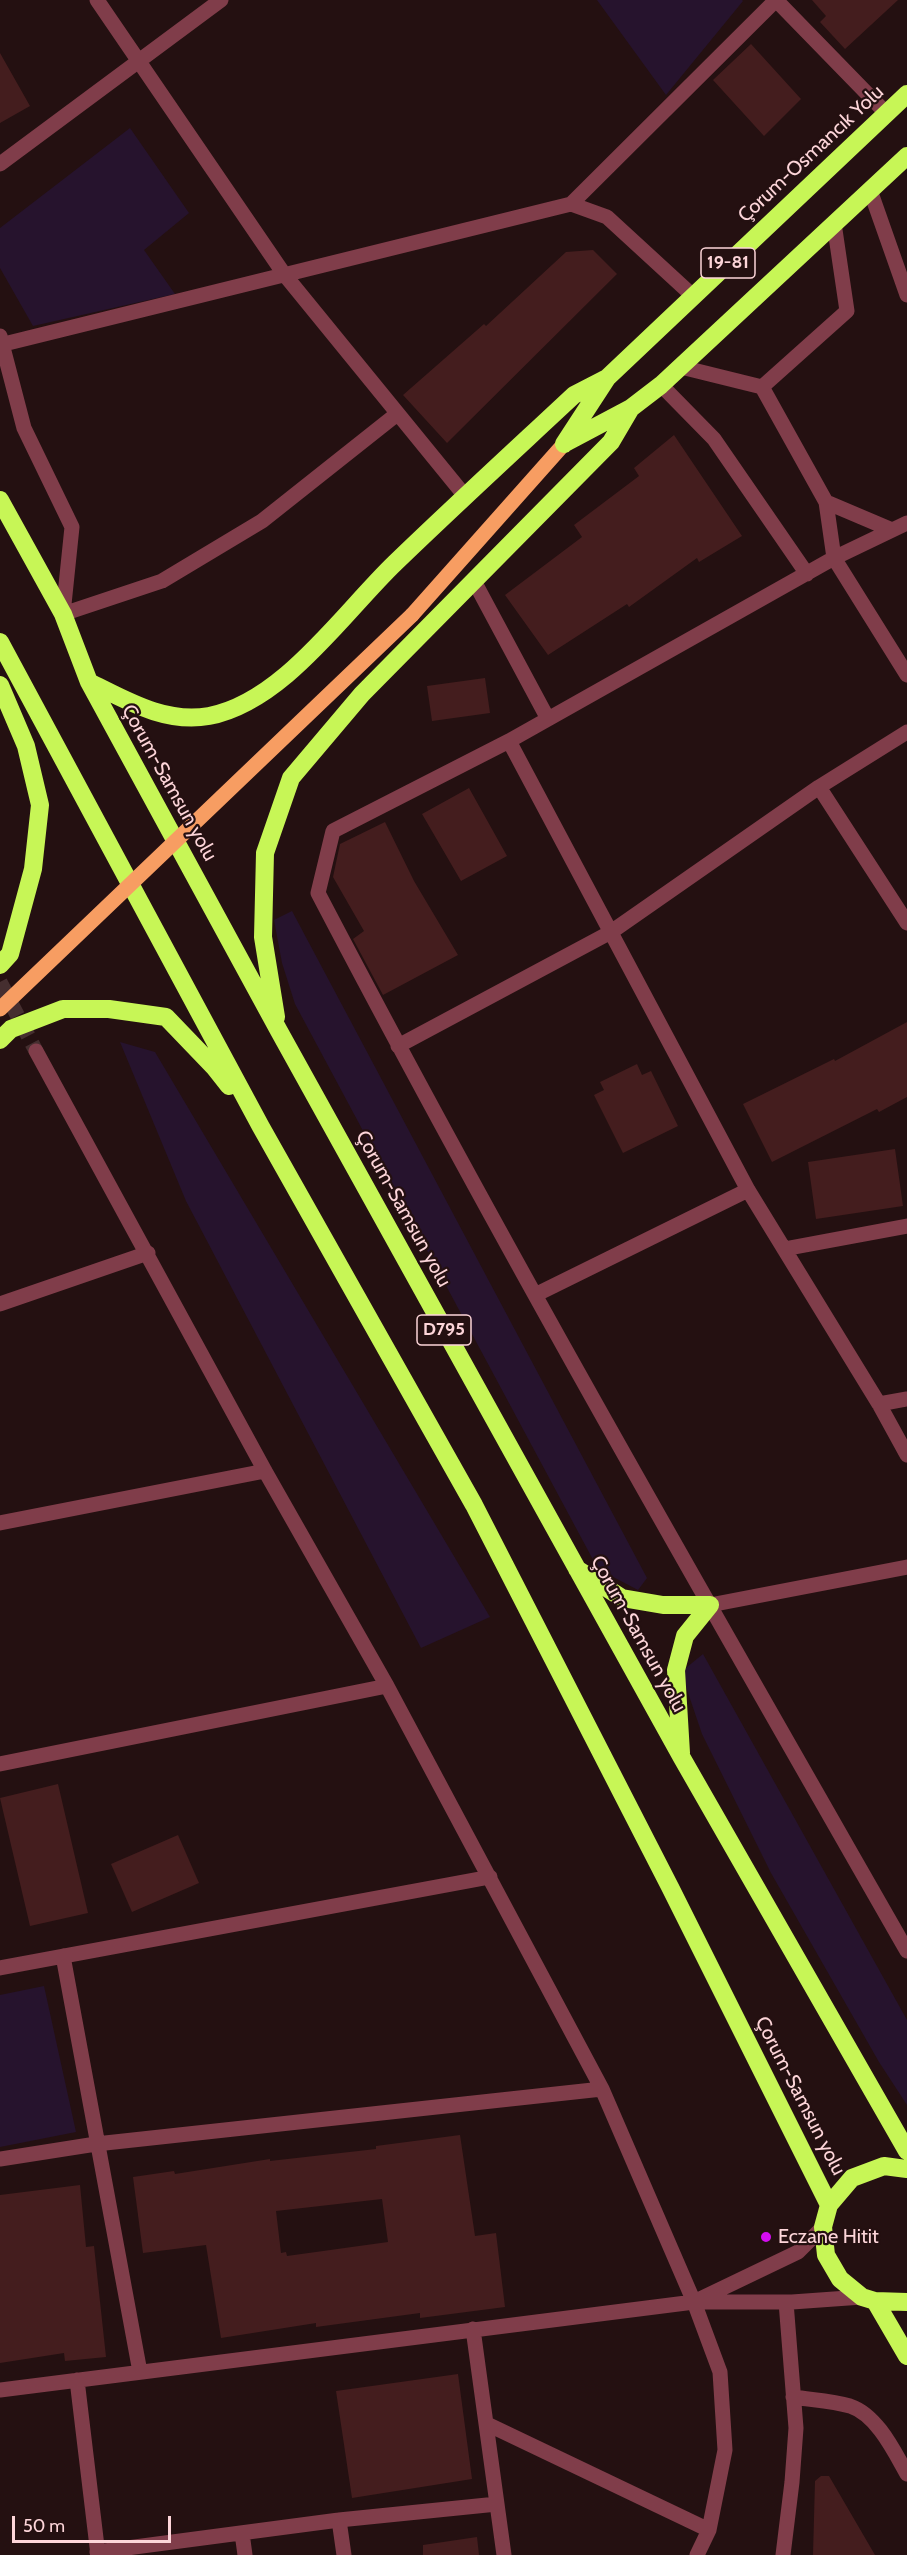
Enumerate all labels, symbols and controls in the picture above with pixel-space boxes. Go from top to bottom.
street label: Çorum-Osmancık Yolu [733,80,889,228]
road number: 19-81 [701,248,755,278]
street label: Çorum-Samsun yolu [116,701,222,865]
street label: Çorum-Samsun yolu [350,1127,456,1291]
road number: D795 [417,1315,471,1345]
street label: Çorum-Samsun yolu [585,1552,691,1716]
street label: Çorum-Samsun yolu [750,2013,850,2179]
place label: Eczane Hitit [778,2225,879,2249]
marker: Eczane Hitit [759,2230,773,2244]
scale bar [15,2504,174,2542]
text: 50 m [23,2515,65,2537]

